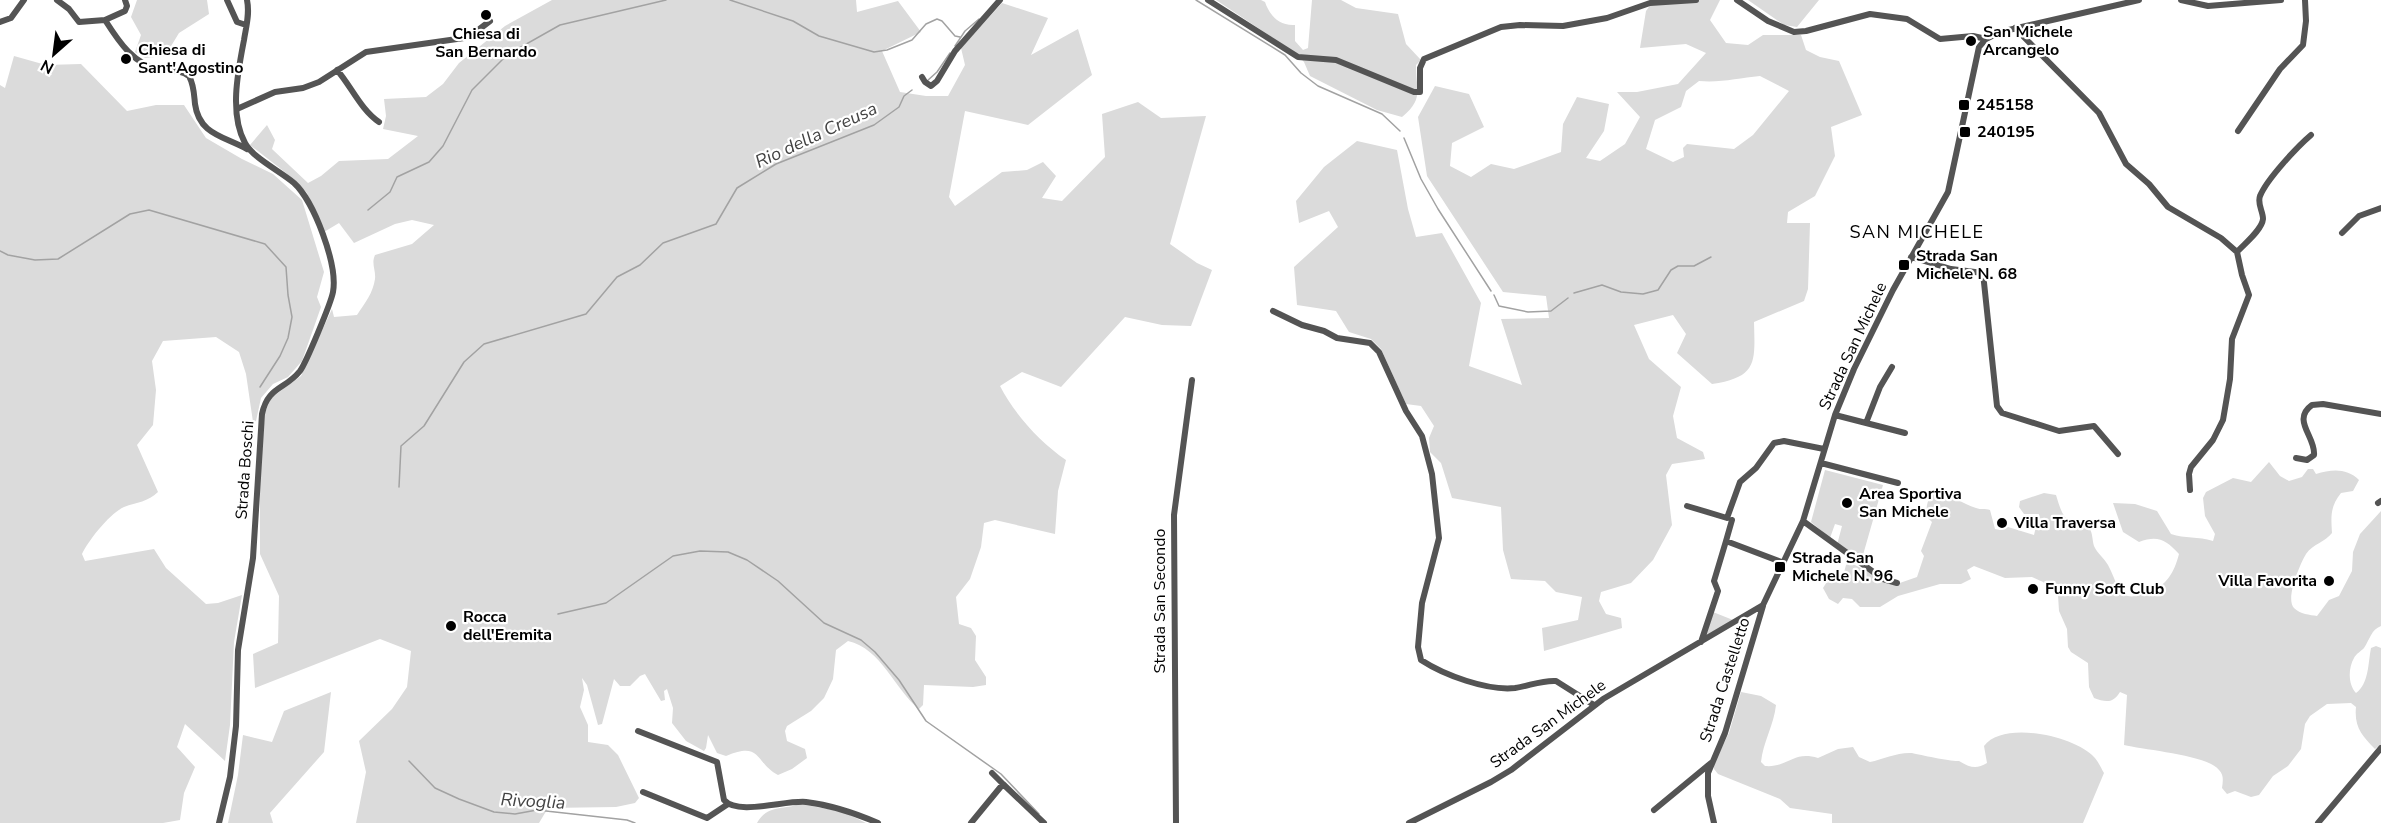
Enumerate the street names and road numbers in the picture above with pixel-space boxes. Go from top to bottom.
street label: Strada San Michele [1814,279,1892,413]
street label: Strada Boschi [231,420,259,520]
street label: Strada San Secondo [1149,529,1171,673]
street label: Strada Castelletto [1694,615,1756,745]
street label: Strada San Michele [1485,674,1611,774]

